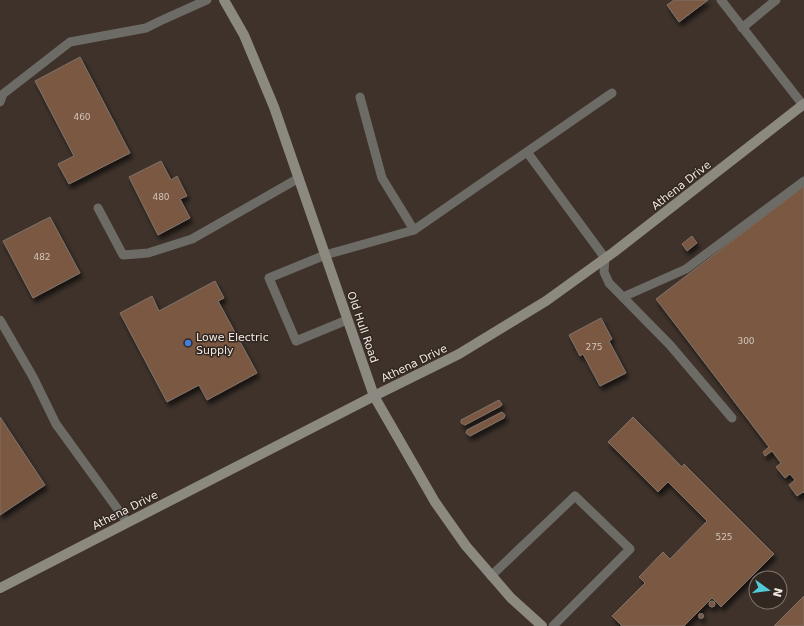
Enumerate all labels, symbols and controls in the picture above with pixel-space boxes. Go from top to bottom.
house number: 460 [73,112,91,122]
street label: Athena Drive [649,158,714,213]
house number: 480 [152,192,170,202]
house number: 482 [33,252,51,262]
street label: Old Hull Road [344,290,381,365]
place label: Lowe Electric Supply [196,331,269,357]
house number: 300 [737,336,755,346]
marker: Lowe Electric Supply [183,338,193,348]
street label: Athena Drive [379,342,450,385]
house number: 275 [585,342,603,352]
street label: Athena Drive [90,488,160,533]
house number: 525 [715,532,733,542]
north arrow [748,570,788,610]
text: N [770,586,785,598]

